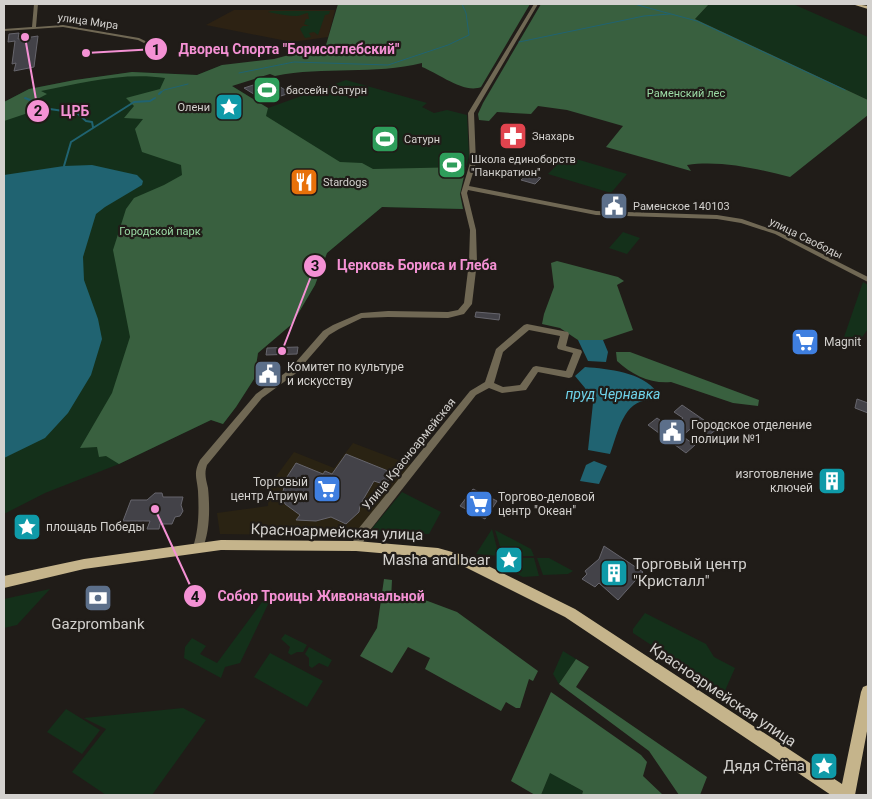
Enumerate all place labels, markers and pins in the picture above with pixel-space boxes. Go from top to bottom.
callout: Дворец Спорта "Борисоглебский" [144,35,410,64]
sports icon: бассейн Сатурн [252,75,282,105]
place label: бассейн Сатурн [286,84,367,97]
place icon: Олени [214,92,244,122]
callout: ЦРБ [25,96,99,125]
place label: Олени [178,101,210,114]
pharmacy icon: Знахарь [498,121,528,151]
sports icon: Сатурн [370,124,400,154]
place label: Знахарь [532,130,574,143]
place label: Сатурн [404,133,440,146]
sports icon: Школа единоборств "Панкратион" [437,150,467,180]
place label: Школа единоборств "Панкратион" [471,153,576,179]
restaurant icon: Stardogs [289,167,319,197]
place label: Stardogs [323,176,367,189]
public building icon: Раменское 140103 [599,191,629,221]
place label: Раменское 140103 [633,200,730,213]
callout: Церковь Бориса и Глеба [302,251,507,280]
supermarket icon: Magnit [790,327,820,357]
place label: Magnit [824,335,861,349]
public building icon: Комитет по культуре и искусству [253,359,283,389]
place label: Комитет по культуре и искусству [287,360,404,388]
public building icon: Городское отделение полиции №1 [657,417,687,447]
place label: Городское отделение полиции №1 [691,418,812,446]
building icon: изготовление ключей [817,466,847,496]
place label: изготовление ключей [736,467,813,495]
supermarket icon: Торговый центр Атриум [312,474,342,504]
place label: Торговый центр Атриум [231,475,308,503]
supermarket icon: Торгово-деловой центр "Океан" [464,489,494,519]
place label: Торгово-деловой центр "Океан" [498,490,595,518]
place icon: площадь Победы [12,512,42,542]
place label: площадь Победы [46,520,145,534]
place icon: Masha and bear [494,545,524,575]
place label: Masha and bear [383,551,490,569]
place label: Торговый центр "Кристалл" [633,555,747,590]
building icon: Торговый центр "Кристалл" [599,558,629,588]
callout: Собор Троицы Живоначальной [182,582,435,611]
bank icon: Gazprombank [83,583,113,613]
place label: Gazprombank [51,615,145,633]
place icon: Дядя Стёпа [809,751,839,781]
place label: Дядя Стёпа [723,757,805,775]

